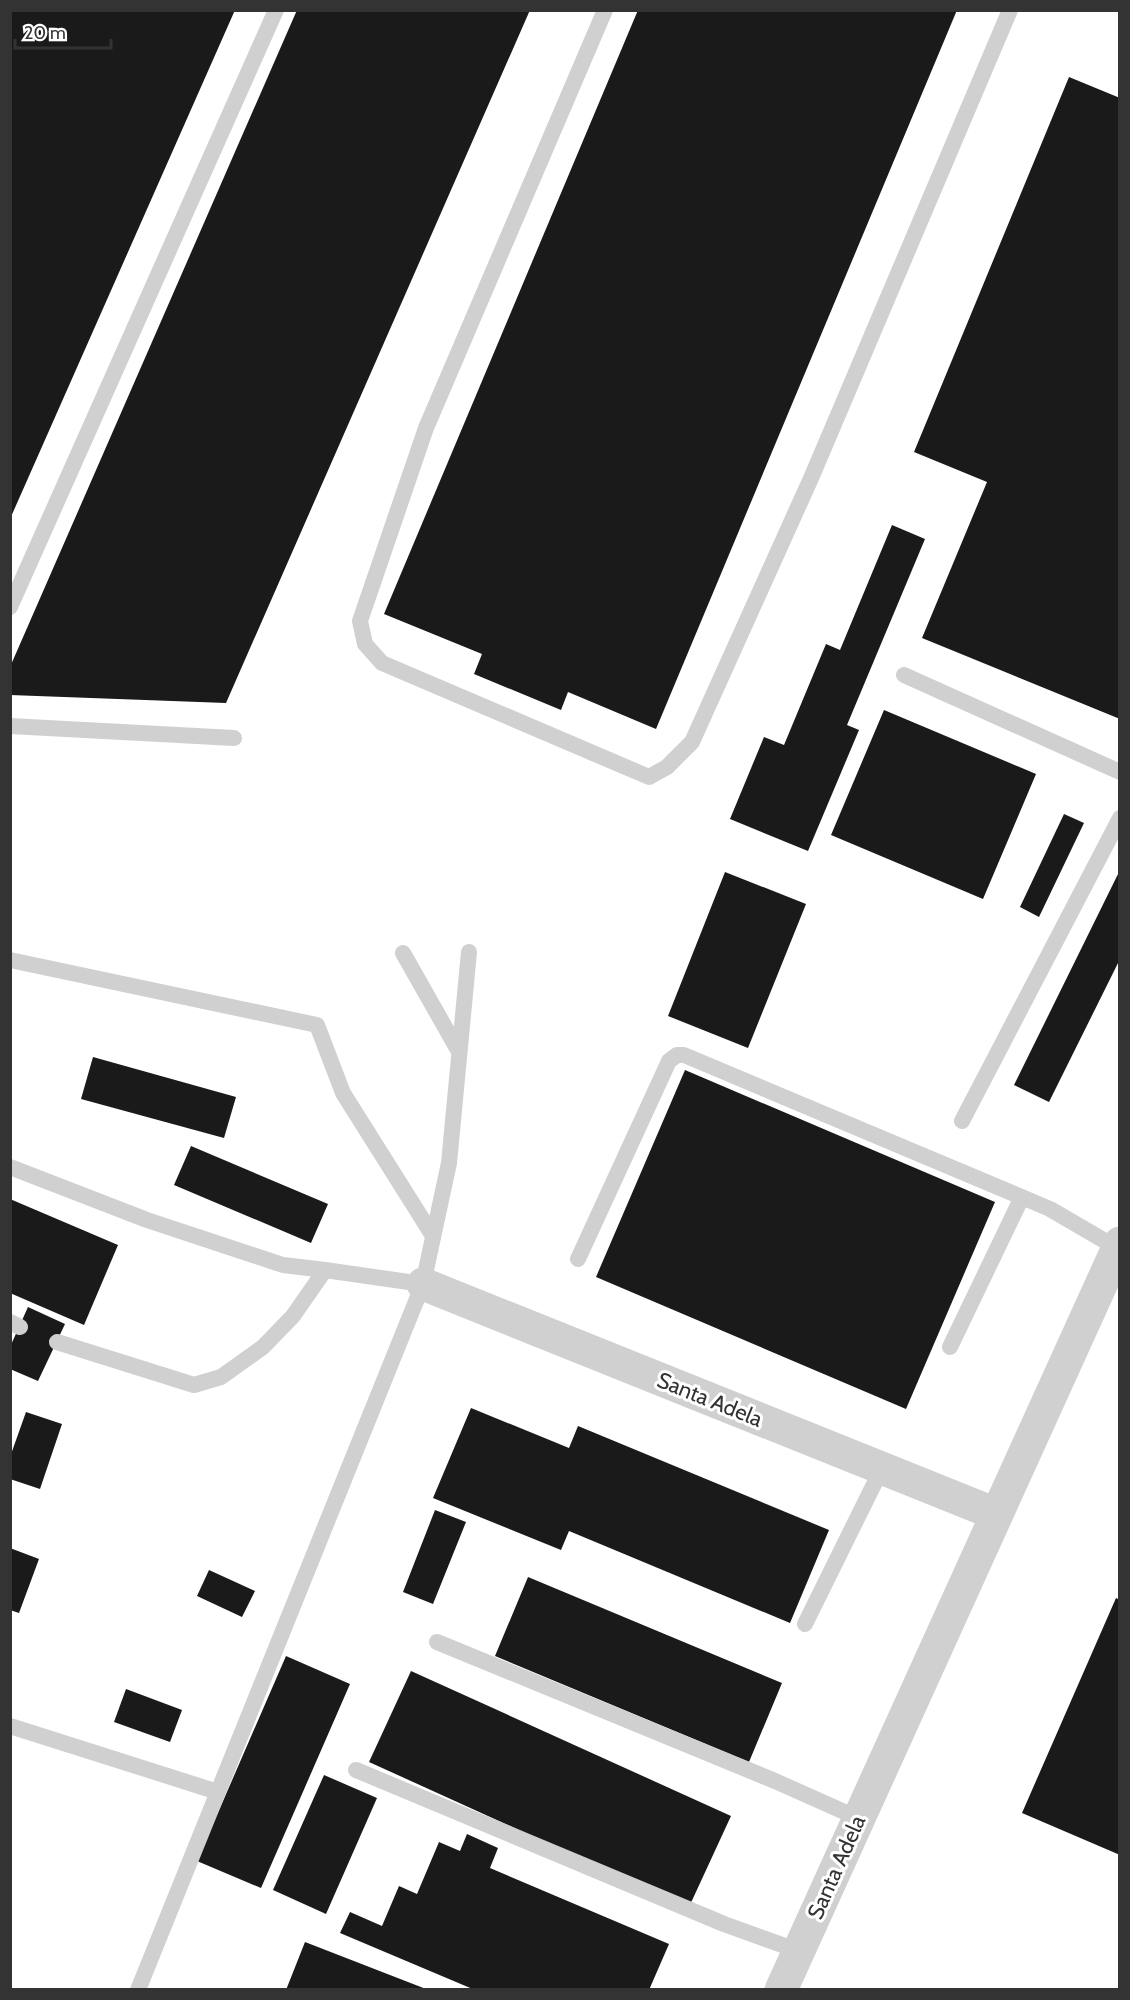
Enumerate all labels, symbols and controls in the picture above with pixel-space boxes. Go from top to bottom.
scale bar [15,12,111,50]
text: 20 m [24,22,66,44]
street label: Santa Adela [653,1366,767,1433]
street label: Santa Adela [802,1811,872,1923]

